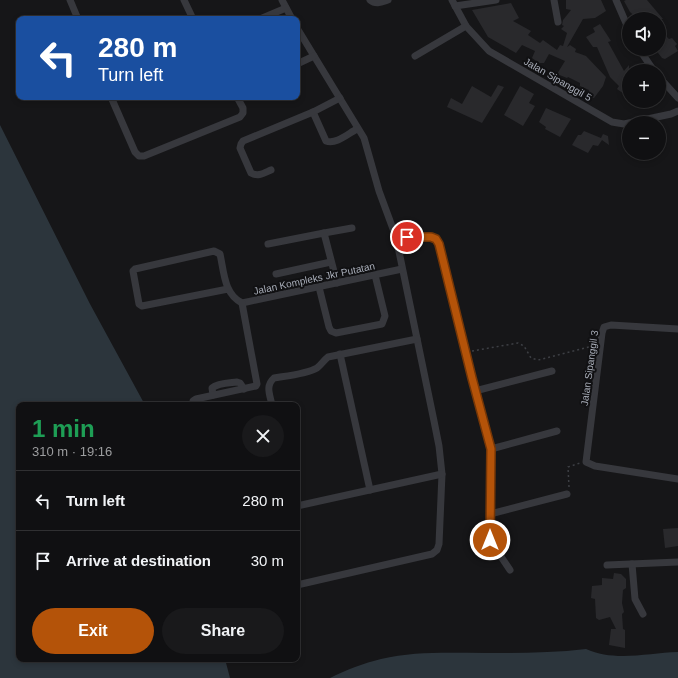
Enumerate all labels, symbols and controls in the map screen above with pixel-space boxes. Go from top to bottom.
map controls [622,12,666,160]
button: sound [622,12,666,56]
icon: left [32,32,84,84]
text: 280 m [98,32,177,63]
street label: Jalan Sipanggil 5 [522,56,594,103]
button: + [622,64,666,108]
text: Turn left [98,65,163,85]
button: − [622,116,666,160]
pin [390,220,424,254]
icon: arrive [396,226,418,248]
street label: Jalan Kompleks Jkr Putatan [252,260,376,297]
street label: Jalan Sipanggil 3 [579,329,600,407]
text: 1 min [32,415,95,442]
button: close [242,415,284,457]
text: 310 m · 19:16 [32,444,112,459]
icon: left [32,490,54,512]
text: Turn left [66,492,125,509]
text: 280 m [242,492,284,509]
position arrow [469,519,511,561]
icon: arrive [32,550,54,572]
text: Arrive at destination [66,552,211,569]
text: 30 m [251,552,284,569]
button: Exit [32,608,154,654]
button: Share [162,608,284,654]

